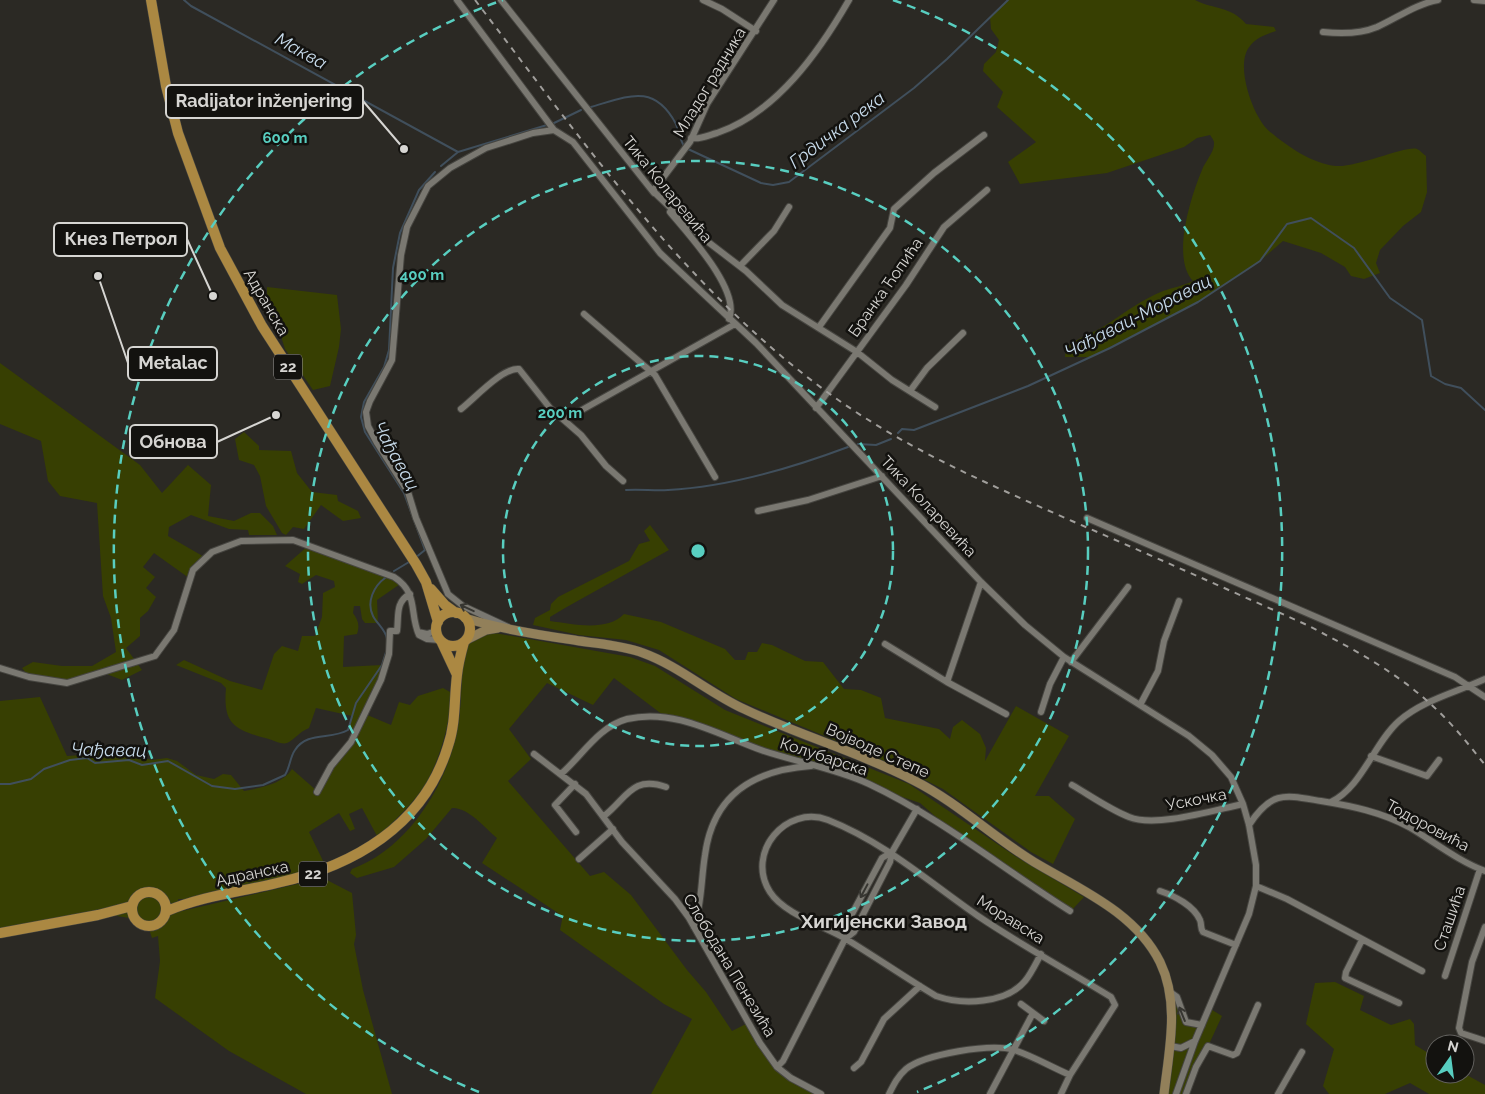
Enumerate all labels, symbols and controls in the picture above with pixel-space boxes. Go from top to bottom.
street label: Младог радника [669,24,750,141]
water label: Маква [272,28,331,73]
callout: Radijator inženjering [166,85,363,118]
water label: Грдичка река [785,87,889,172]
text: Radijator inženjering [175,90,353,111]
text: 600 m [262,129,308,147]
street label: Тика Коларевића [619,132,716,246]
callout: Кнез Петрол [54,223,187,256]
text: Кнез Петрол [64,228,178,249]
street label: Бранка Ћопића [844,234,927,341]
street label: Адранска [240,266,293,339]
text: 400 m [400,266,444,284]
water label: Чађавац-Моравац [1061,269,1215,362]
callout: Metalac [128,347,217,380]
text: Metalac [138,352,208,373]
road number: 22 [274,354,302,380]
text: 200 m [538,404,582,422]
water label: Чађавац [369,418,424,494]
callout: Обнова [130,425,217,458]
text: Обнова [139,431,207,452]
street label: Тика Коларевића [877,452,980,561]
centre of rings [689,542,707,560]
one-way arrow [460,603,475,612]
street label: Војводе Степе [823,719,932,782]
street label: Колубарска [778,733,870,780]
water label: Чађавац [71,738,147,761]
street label: Ускочка [1164,784,1228,815]
street label: Тодоровића [1383,795,1473,855]
street label: Адранска [214,857,290,890]
road number: 22 [299,862,327,886]
one-way arrow [859,883,868,898]
street label: Сташића [1429,883,1469,953]
street label: Слободана Пенезића [679,890,780,1040]
street label: Моравска [973,891,1048,948]
district label: Хигијенски Завод [800,910,967,932]
one-way arrow [1177,1007,1186,1022]
north arrow [1425,1034,1475,1084]
text: N [1446,1037,1460,1055]

